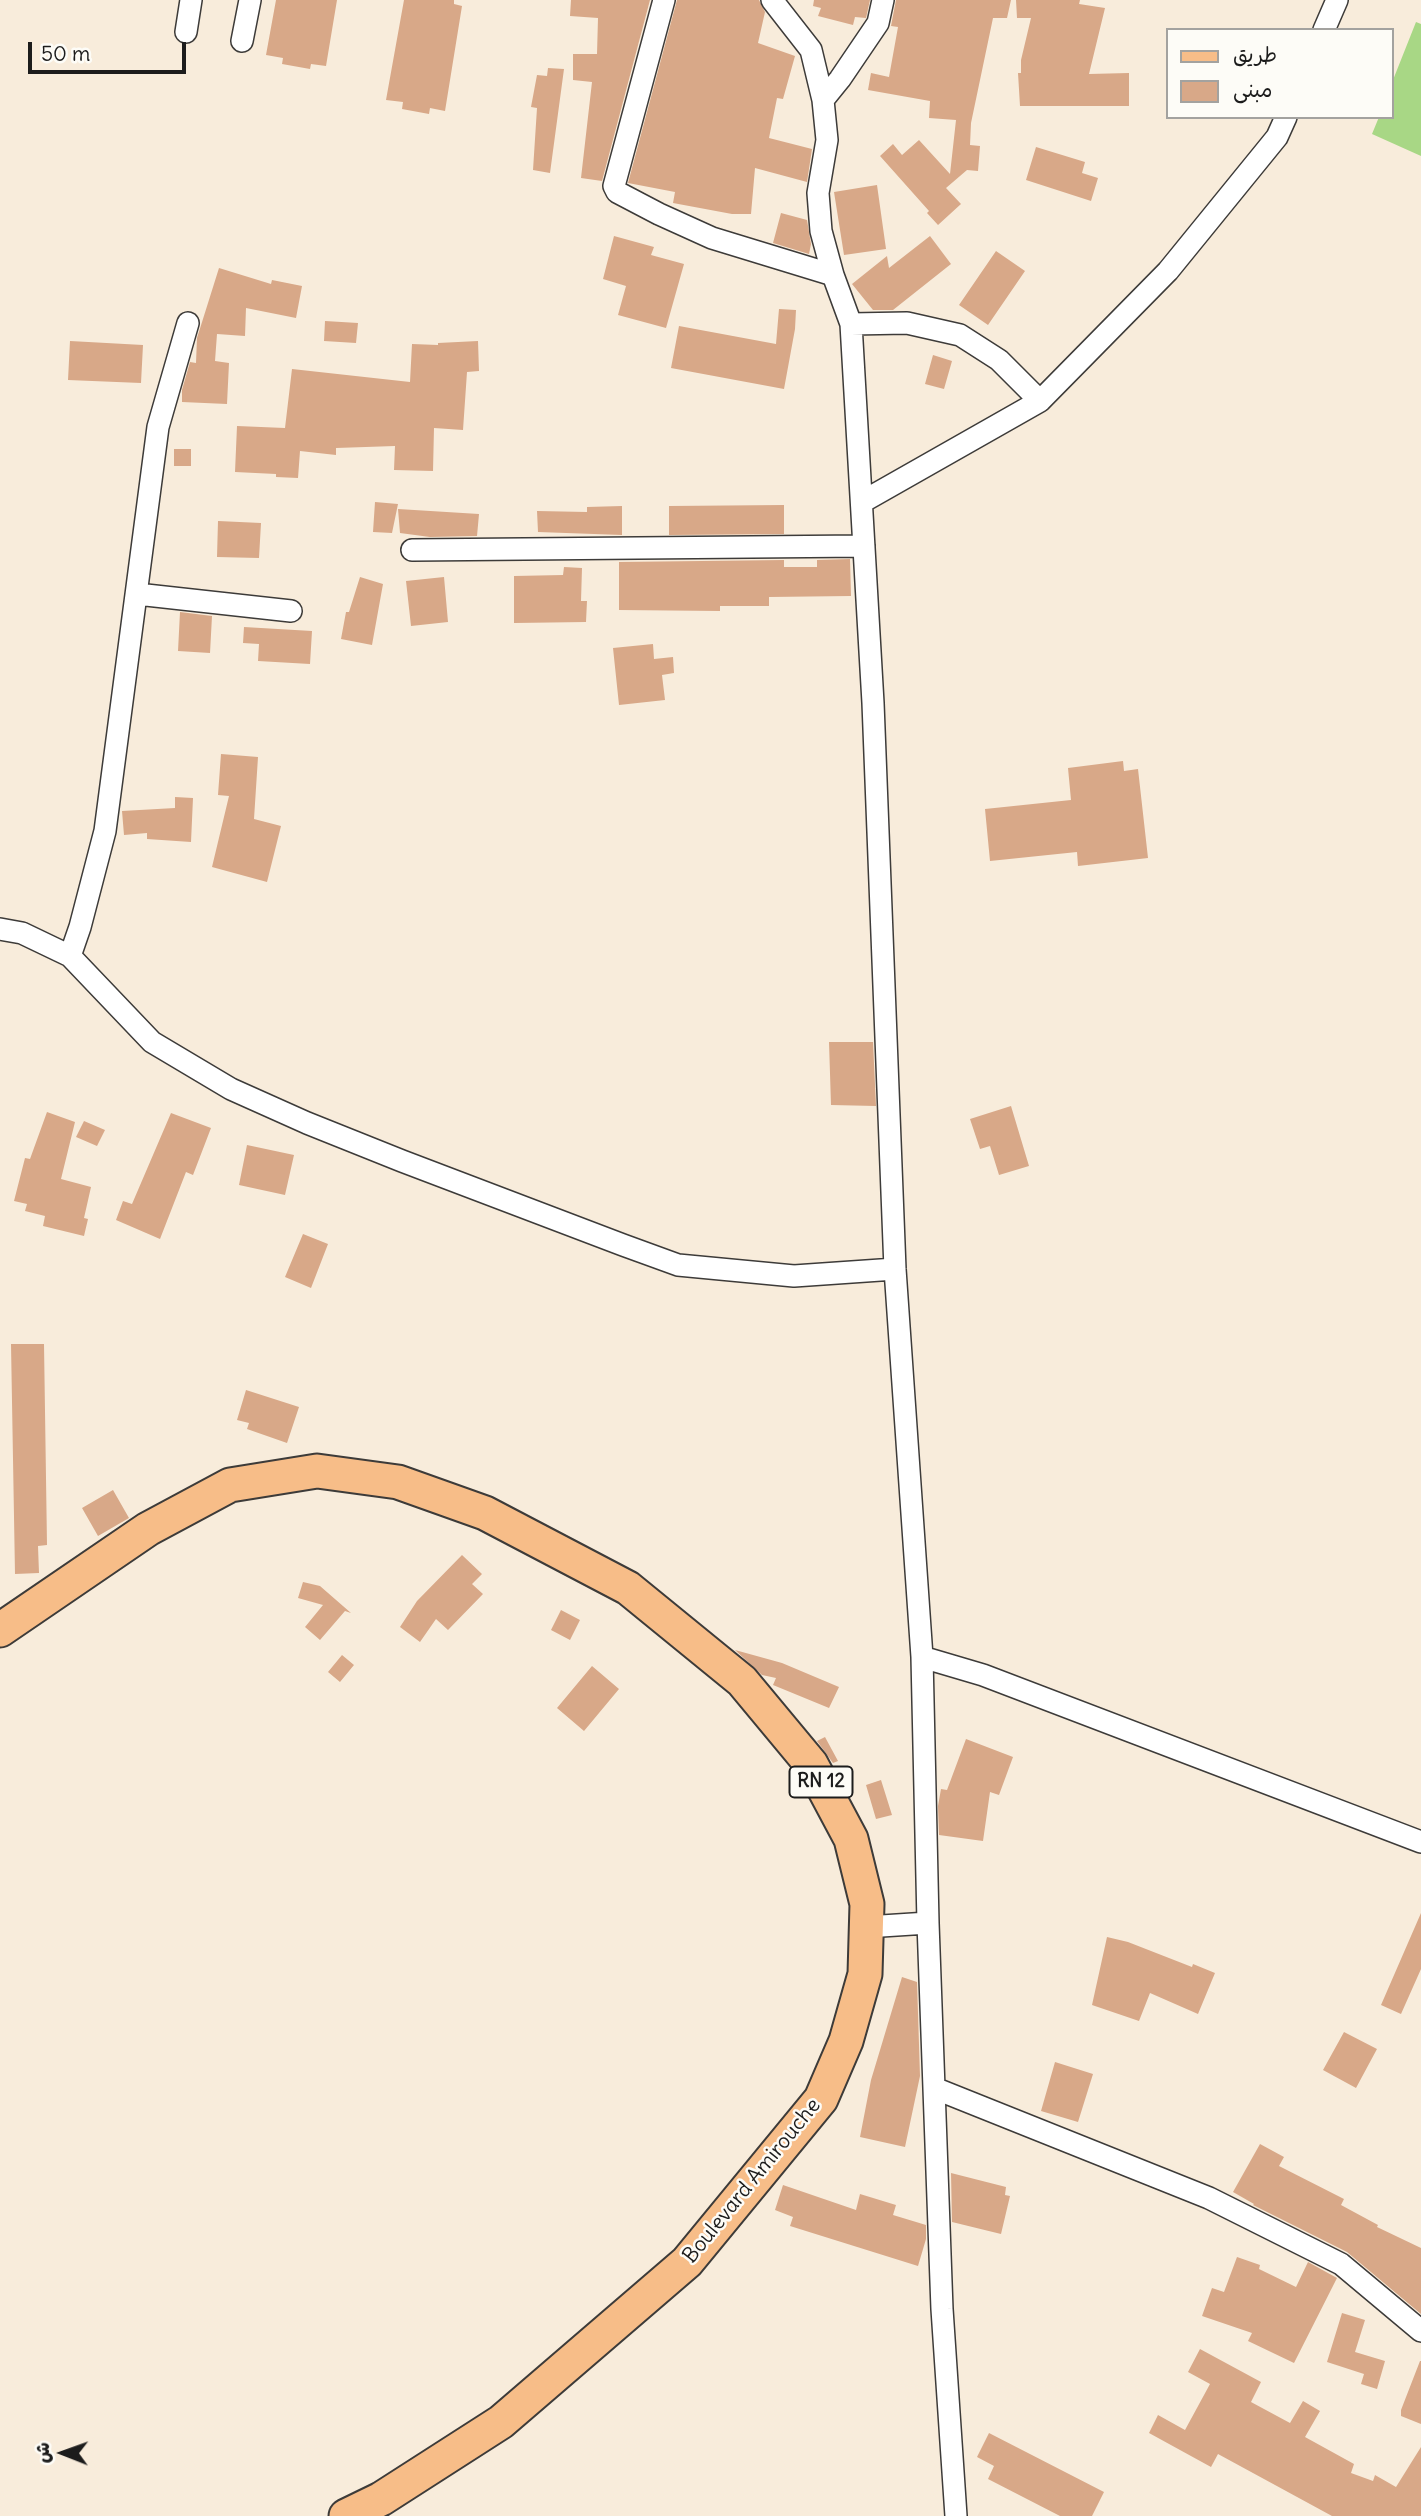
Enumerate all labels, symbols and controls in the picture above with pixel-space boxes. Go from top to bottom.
scale bar [32,28,189,72]
legend [1166,28,1393,119]
text: 50 m [41,40,90,67]
text: طريق [1233,41,1277,68]
text: مبنى [1233,76,1272,103]
road number: RN 12 [790,1766,852,1798]
street label: Boulevard Amirouche [678,2094,826,2268]
north arrow [28,2418,98,2488]
text: ش [30,2442,54,2463]

